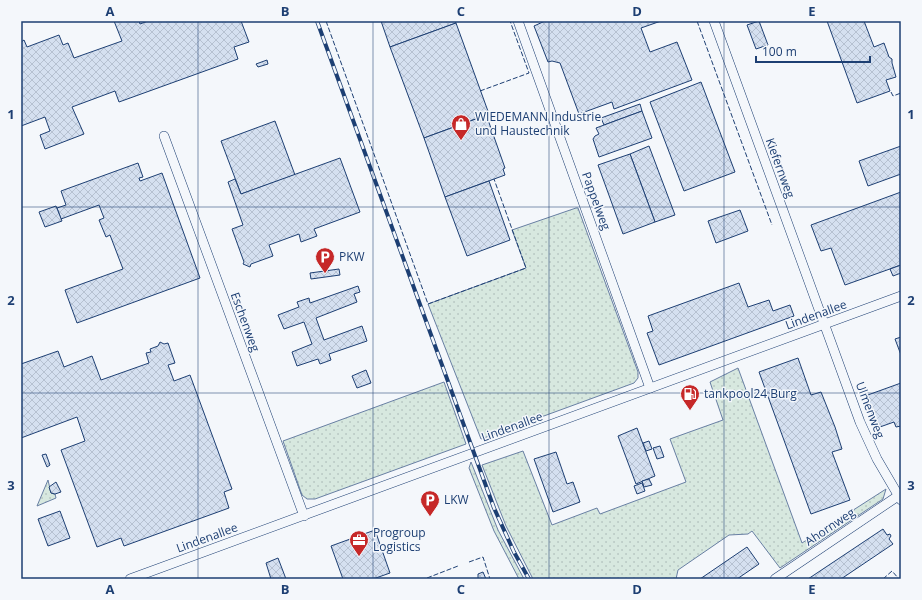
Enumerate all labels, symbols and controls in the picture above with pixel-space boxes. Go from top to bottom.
text: A [106,2,115,20]
text: B [281,2,290,20]
text: C [457,2,465,20]
text: D [632,2,642,20]
text: E [808,2,816,20]
scale bar [756,38,870,64]
text: 100 m [762,43,797,60]
text: 1 [7,105,15,123]
text: 1 [907,105,915,123]
place label: WIEDEMANN Industrie und Haustechnik [475,108,601,139]
shop icon: WIEDEMANN Industrie und Haustechnik [450,113,472,141]
street label: Kiefernweg [762,135,799,201]
street label: Pappelweg [578,169,615,233]
parking icon: PKW [314,246,336,274]
place label: PKW [339,248,365,265]
street label: Eschenweg [227,290,264,354]
text: 2 [7,291,15,309]
text: 2 [907,291,915,309]
street label: Lindenallee [783,295,849,334]
street label: Ulmenweg [852,379,889,441]
fuel station icon: tankpool24 Burg [679,383,701,411]
place label: tankpool24 Burg [704,385,797,402]
street label: Lindenallee [479,407,545,446]
text: 3 [7,476,15,494]
text: 3 [907,476,915,494]
parking icon: LKW [419,489,441,517]
place label: LKW [444,491,469,508]
street label: Ahornweg [801,503,858,550]
street label: Lindenallee [174,518,240,557]
place label: Progroup Logistics [373,524,426,555]
office icon: Progroup Logistics [348,529,370,557]
text: A [106,580,115,598]
text: B [281,580,290,598]
text: C [457,580,465,598]
text: D [632,580,642,598]
text: E [808,580,816,598]

